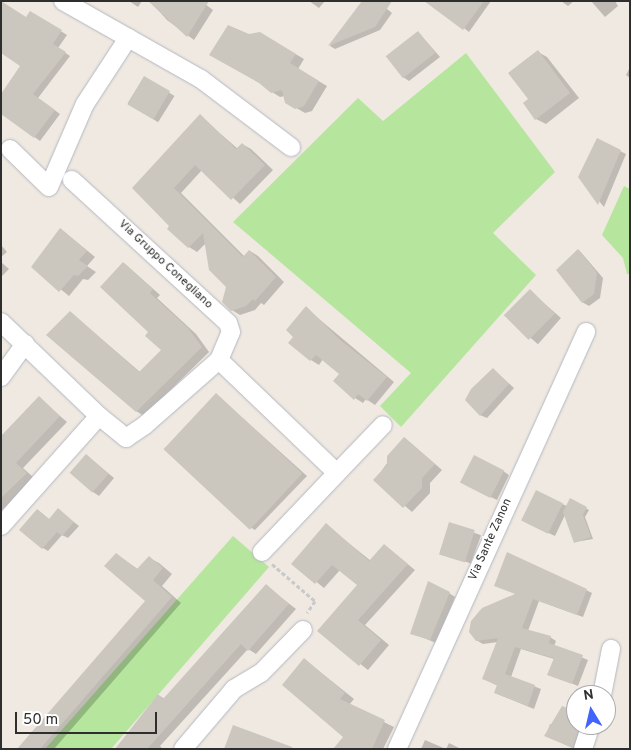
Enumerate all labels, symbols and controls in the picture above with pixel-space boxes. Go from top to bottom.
street label: Via Gruppo Conegliano [115,217,215,313]
street label: Via Sante Zanon [466,497,516,583]
north arrow [566,685,616,735]
text: N [582,686,595,705]
scale bar [18,702,160,734]
text: 50 m [23,711,58,730]

